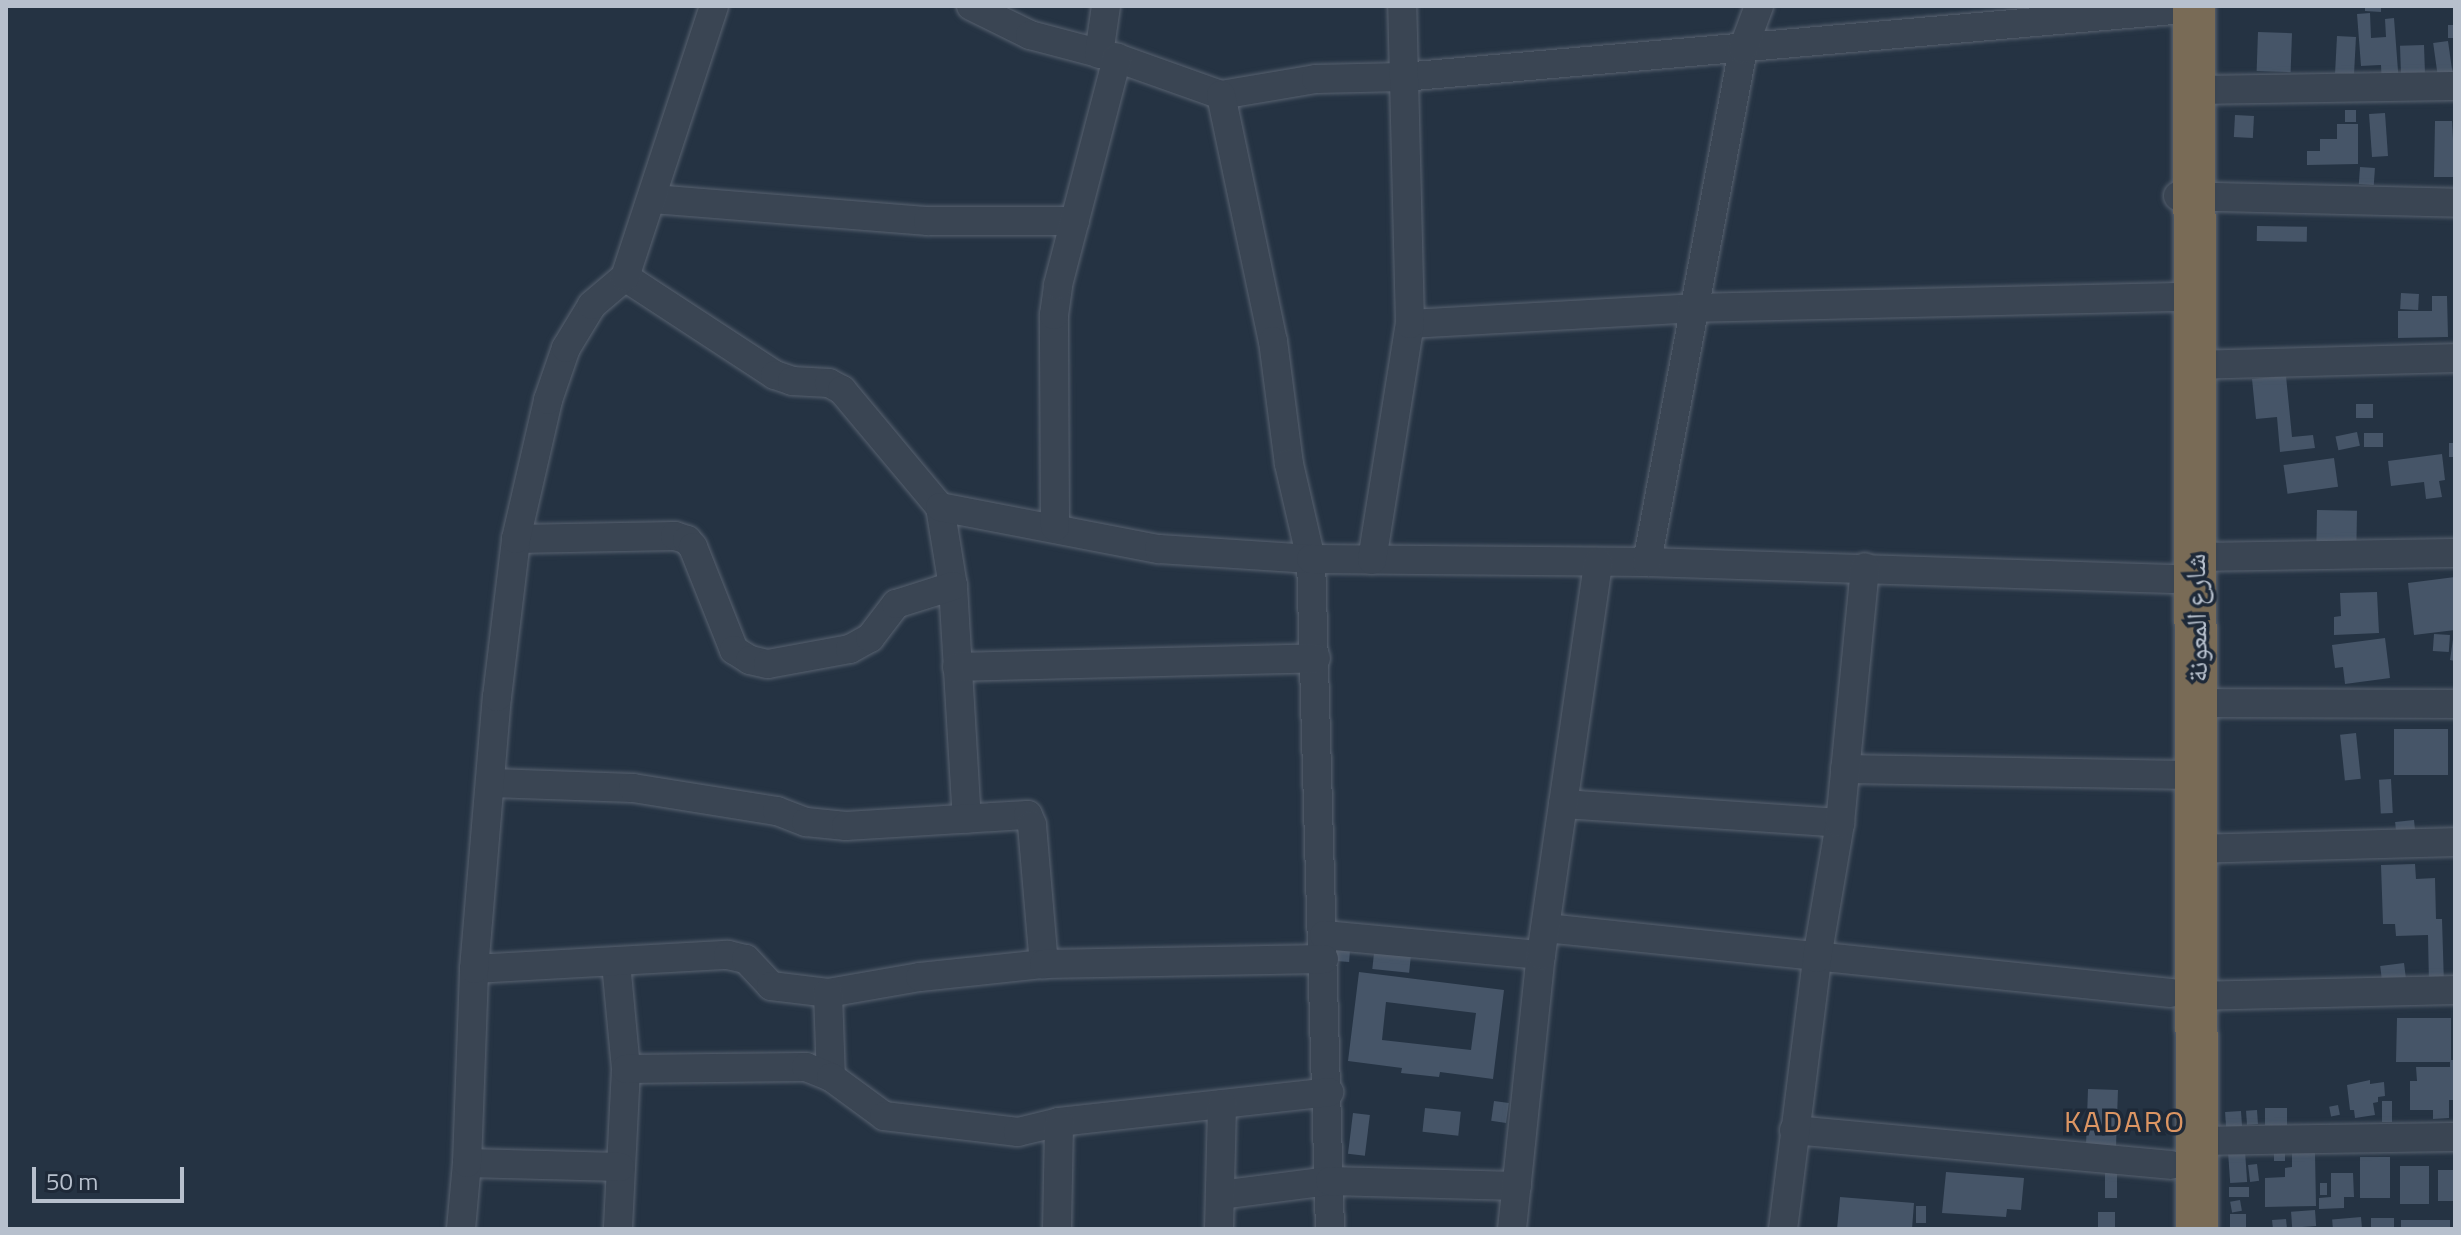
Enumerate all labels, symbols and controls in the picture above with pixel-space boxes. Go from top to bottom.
street label: شارع المعونة [2178,553,2214,683]
district label: KADARO [2064,1103,2186,1139]
scale bar [36,1151,188,1201]
text: 50 m [46,1163,98,1199]

